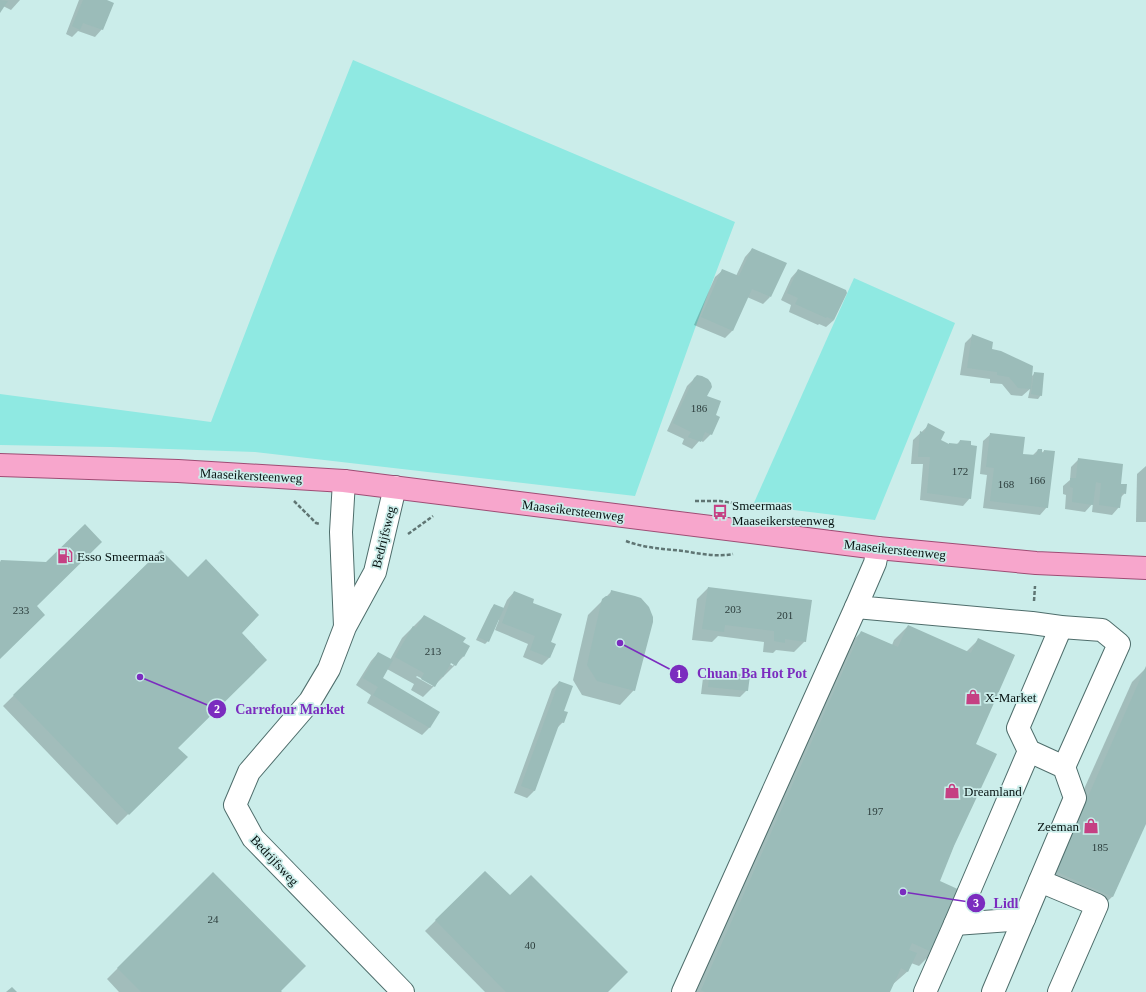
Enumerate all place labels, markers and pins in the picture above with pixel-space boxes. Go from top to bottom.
place label: Smeermaas Maaseikersteenweg [732,498,835,528]
bus stop icon: Smeermaas Maaseikersteenweg [711,503,729,521]
fuel station icon: Esso Smeermaas [56,547,74,565]
place label: Esso Smeermaas [77,549,165,564]
callout: Chuan Ba Hot Pot [669,661,815,687]
shop icon: X-Market [964,688,982,706]
place label: X-Market [985,690,1037,705]
callout: Carrefour Market [207,696,353,722]
shop icon: Dreamland [943,782,961,800]
place label: Dreamland [964,784,1022,799]
shop icon: Zeeman [1082,817,1100,835]
place label: Zeeman [1037,819,1079,834]
callout: Lidl [966,890,1027,916]

